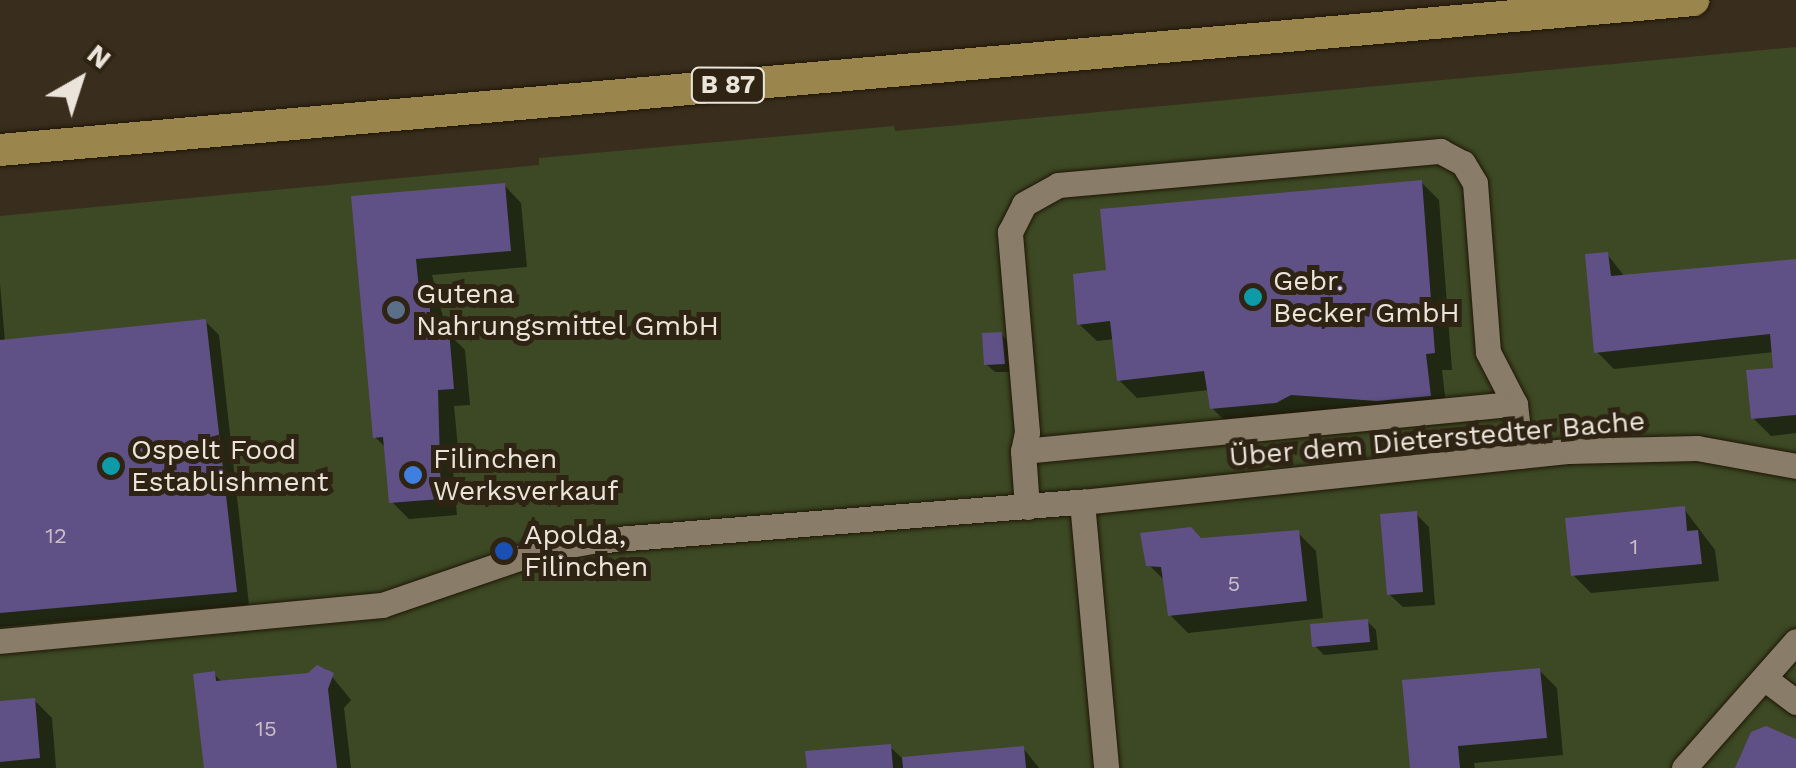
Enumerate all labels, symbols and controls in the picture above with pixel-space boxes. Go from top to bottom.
north arrow [30,30,130,130]
text: N [81,37,118,76]
road number: B 87 [690,65,766,105]
place label: Gebr. Becker GmbH [1273,264,1460,330]
place label: Gutena Nahrungsmittel GmbH [416,277,720,343]
marker: Gebr. Becker GmbH [1242,286,1264,308]
marker: Gutena Nahrungsmittel GmbH [385,299,407,321]
street label: Über dem Dieterstedter Bache [1227,404,1647,474]
place label: Ospelt Food Establishment [131,433,329,499]
place label: Filinchen Werksverkauf [433,442,618,508]
marker: Ospelt Food Establishment [100,455,122,477]
marker: Filinchen Werksverkauf [402,464,424,486]
place label: Apolda, Filinchen [524,518,648,584]
house number: 12 [45,523,67,549]
house number: 1 [1630,534,1638,560]
marker: Apolda, Filinchen [493,540,515,562]
house number: 5 [1228,571,1240,597]
house number: 15 [255,716,277,742]

